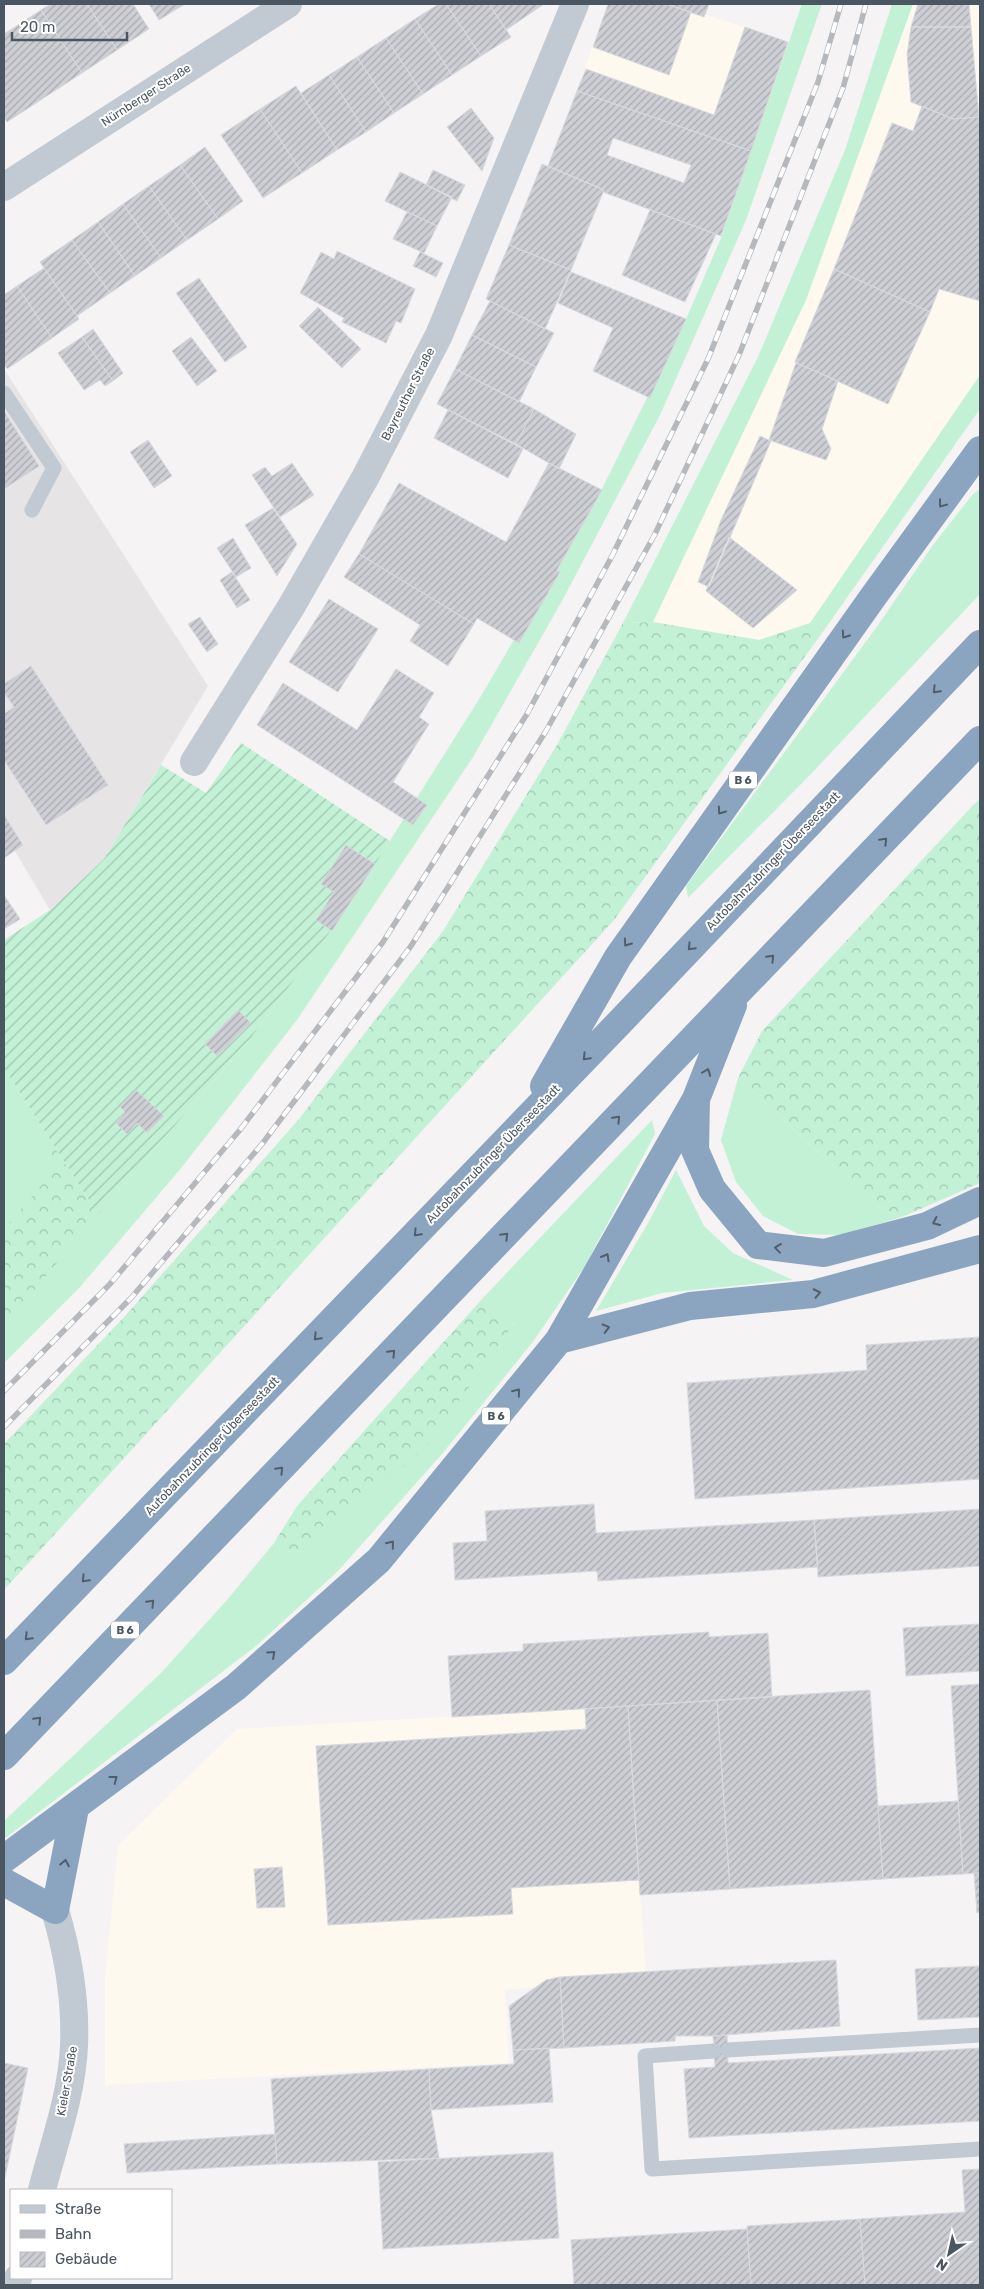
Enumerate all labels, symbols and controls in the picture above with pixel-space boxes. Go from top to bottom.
scale bar [12,10,128,42]
text: 20 m [20,18,55,36]
street label: Nürnberger Straße [99,61,194,129]
street label: Bayreuther Straße [378,345,438,443]
one-way arrow [939,498,947,507]
one-way arrow [842,629,851,639]
one-way arrow [933,685,942,694]
road number: B 6 [729,772,757,788]
street label: Autobahnzubringer Überseestadt [703,789,843,933]
one-way arrow [718,805,727,814]
one-way arrow [878,837,887,846]
one-way arrow [625,937,633,946]
one-way arrow [688,942,697,951]
one-way arrow [765,955,774,964]
one-way arrow [583,1051,592,1060]
one-way arrow [701,1068,711,1077]
street label: Autobahnzubringer Überseestadt [423,1082,563,1226]
one-way arrow [611,1115,620,1124]
one-way arrow [932,1215,941,1226]
one-way arrow [414,1227,423,1236]
one-way arrow [499,1233,508,1242]
one-way arrow [774,1243,782,1254]
one-way arrow [600,1253,610,1262]
one-way arrow [813,1288,822,1299]
one-way arrow [601,1323,610,1334]
one-way arrow [314,1331,323,1340]
one-way arrow [386,1350,395,1359]
street label: Autobahnzubringer Überseestadt [142,1374,282,1518]
one-way arrow [511,1388,520,1397]
road number: B 6 [482,1408,510,1424]
one-way arrow [274,1467,283,1476]
one-way arrow [386,1541,394,1550]
one-way arrow [82,1573,91,1582]
one-way arrow [145,1600,154,1609]
road number: B 6 [111,1622,139,1638]
one-way arrow [25,1631,34,1640]
one-way arrow [267,1651,276,1660]
one-way arrow [32,1717,41,1726]
one-way arrow [108,1776,118,1785]
one-way arrow [59,1858,69,1867]
street label: Kieler Straße [54,2045,80,2117]
legend [10,2189,172,2279]
text: Straße [55,2200,101,2218]
text: Bahn [55,2225,92,2243]
north arrow [924,2229,974,2279]
text: Gebäude [55,2250,117,2268]
text: N [933,2254,951,2274]

